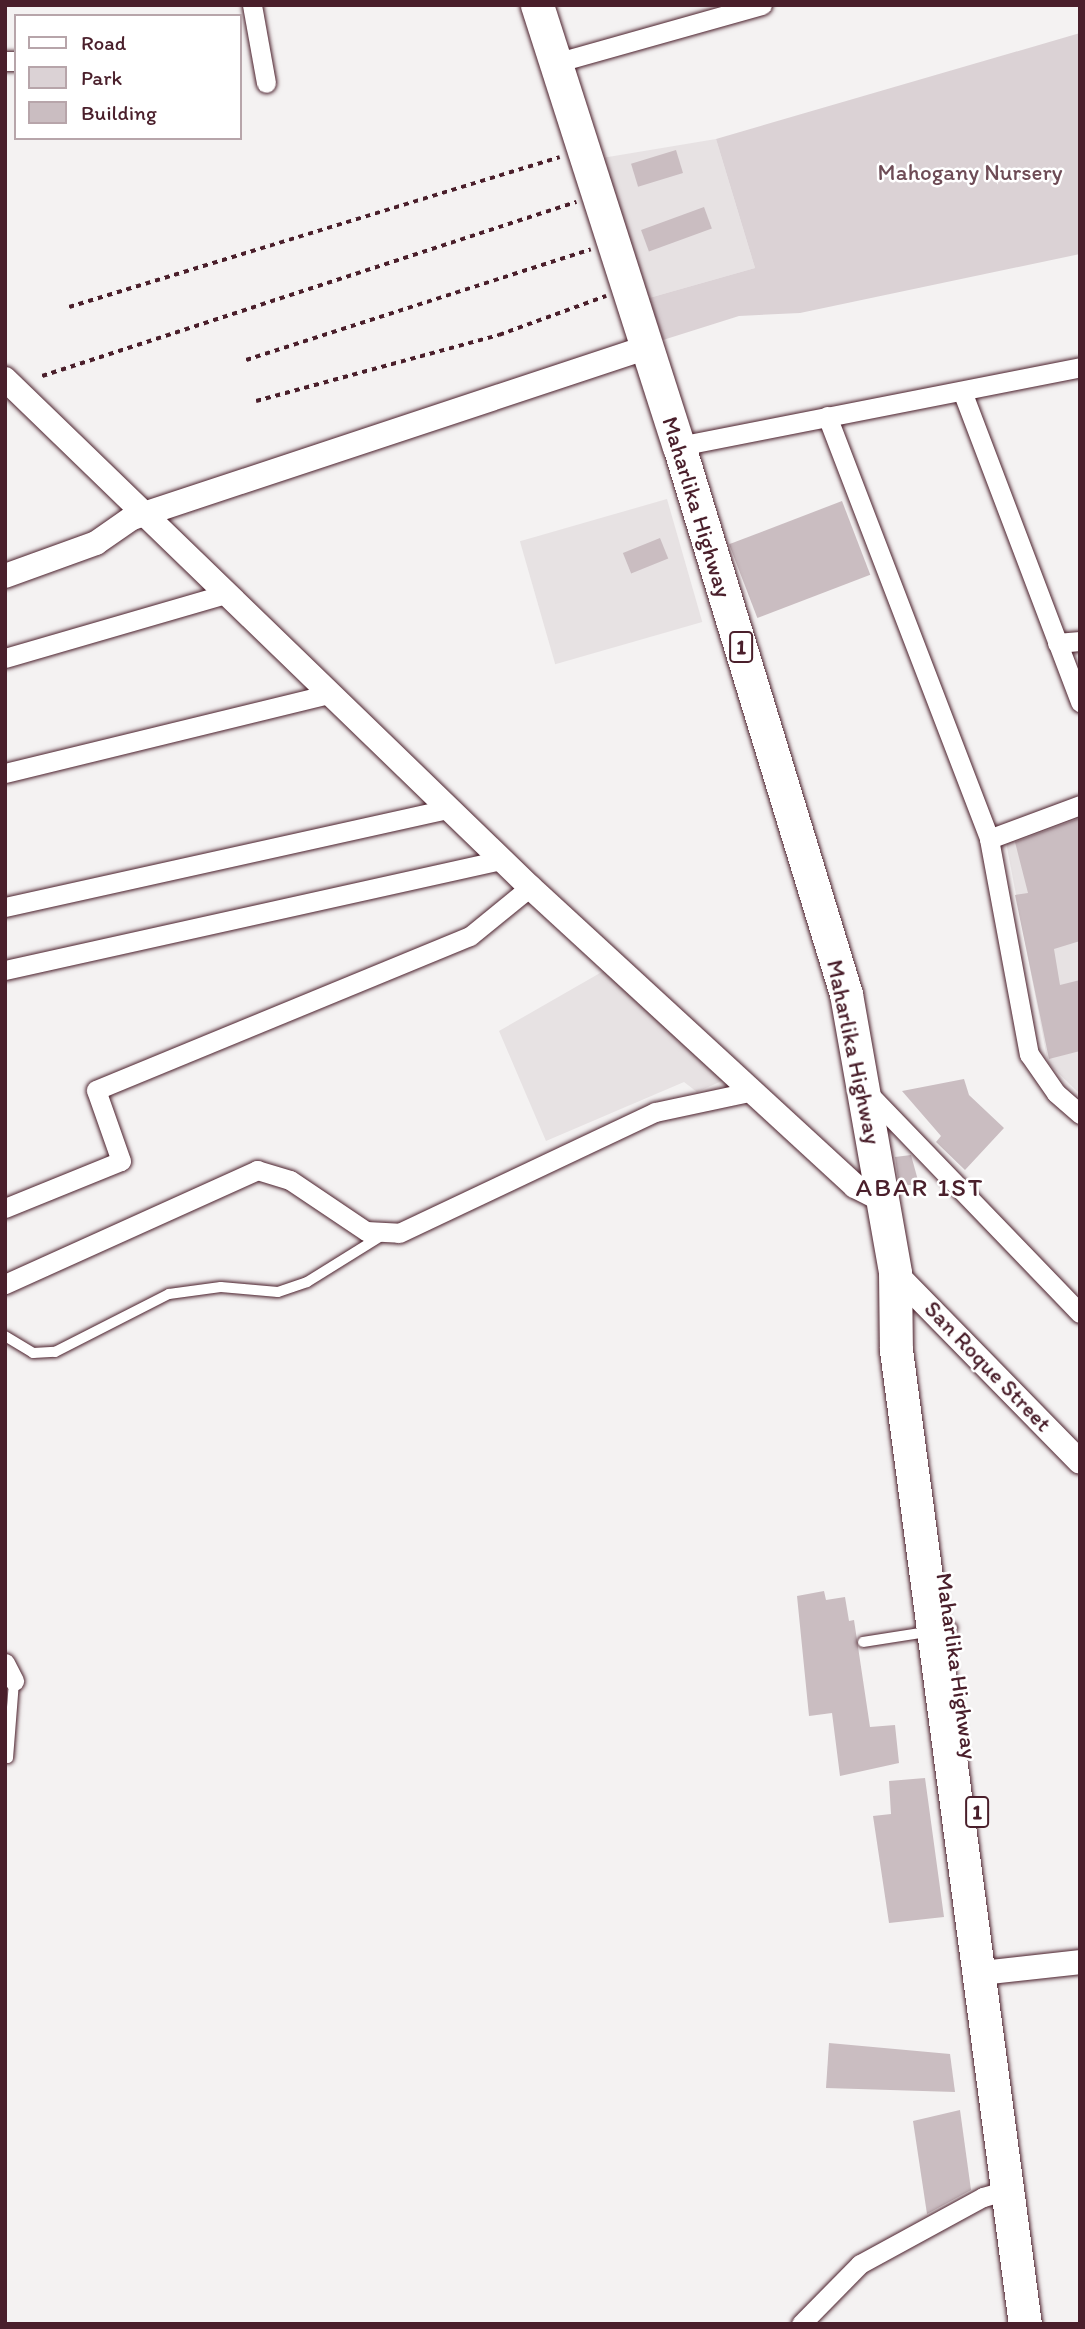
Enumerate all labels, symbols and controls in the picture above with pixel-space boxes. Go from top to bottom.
legend [14,14,242,140]
text: Road [81,30,126,55]
text: Park [81,65,122,90]
text: Building [81,100,157,125]
park label: Mahogany Nursery [877,158,1063,186]
street label: Maharlika Highway [656,414,738,600]
road number: 1 [729,630,753,664]
street label: Maharlika Highway [821,958,887,1146]
district label: ABAR 1ST [856,1172,984,1204]
street label: San Roque Street [919,1295,1057,1437]
street label: Maharlika Highway [930,1572,984,1760]
road number: 1 [965,1794,989,1829]

